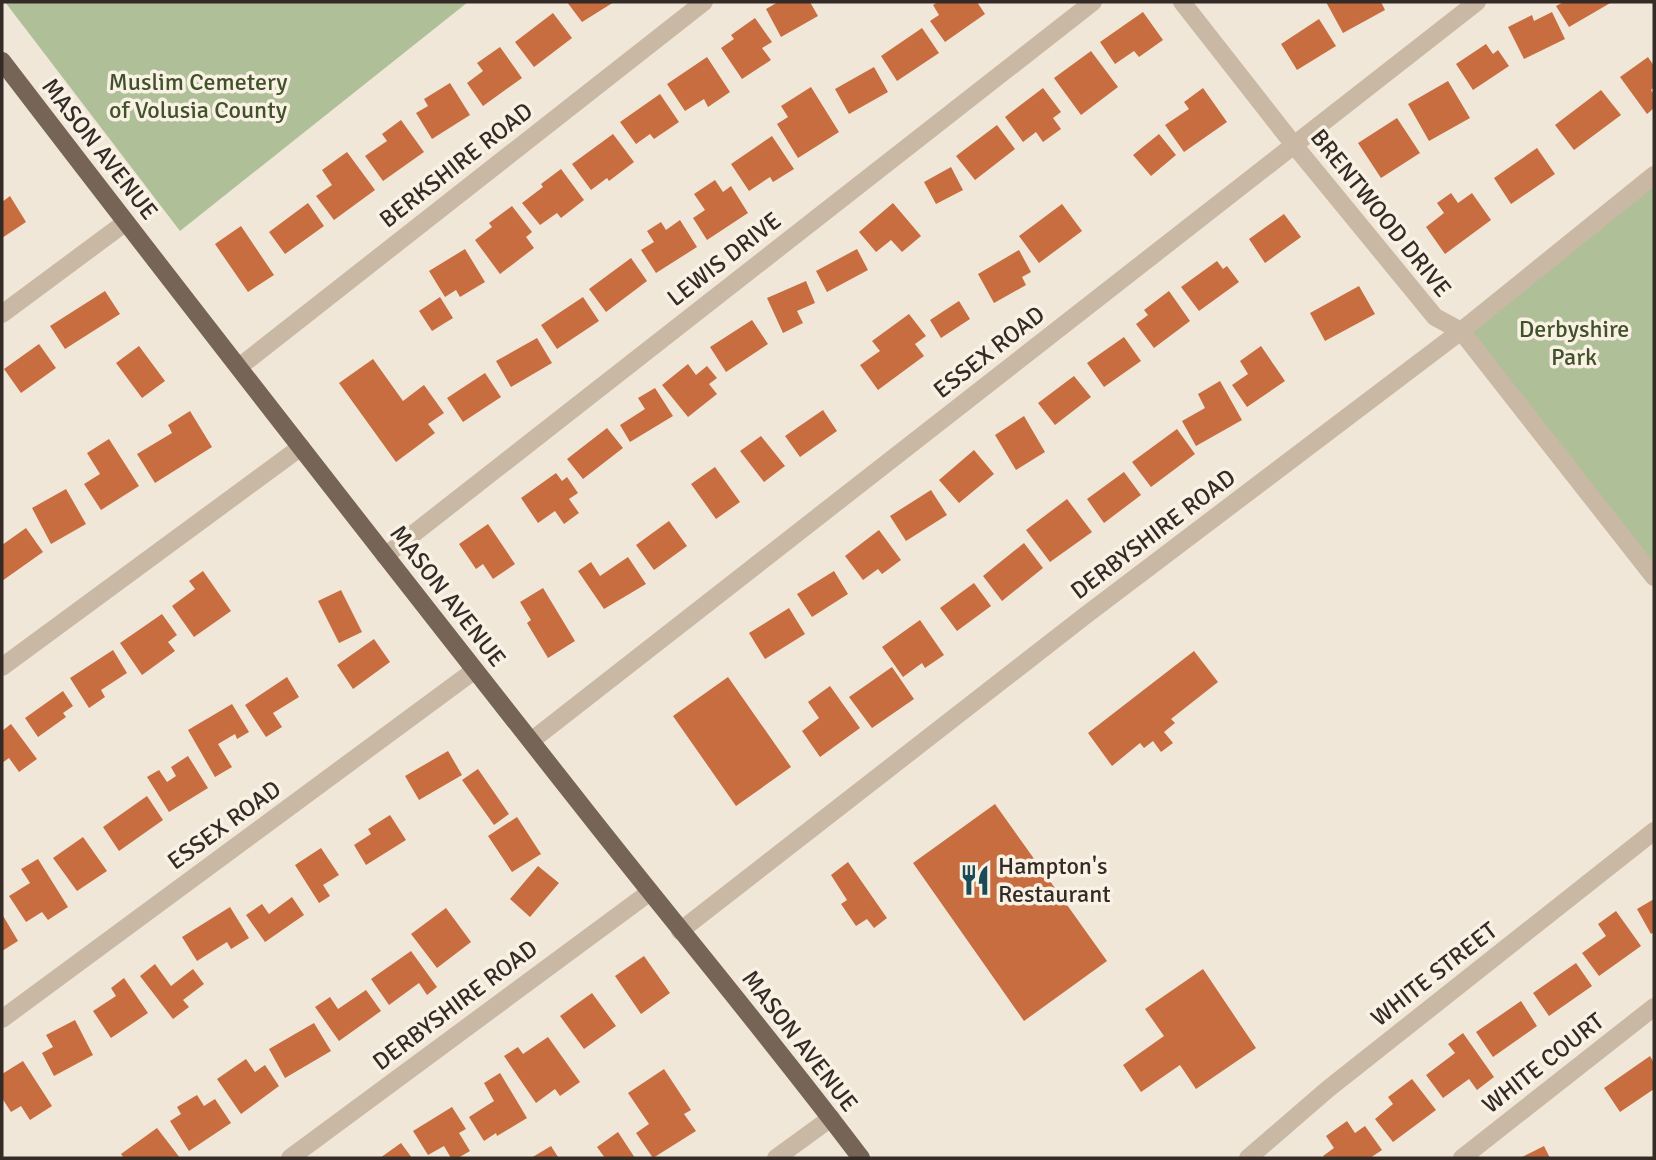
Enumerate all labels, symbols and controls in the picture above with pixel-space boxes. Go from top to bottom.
park label: Muslim Cemetery of Volusia County [108,67,288,125]
street label: MASON AVENUE [35,72,165,226]
street label: BERKSHIRE ROAD [373,96,539,234]
street label: BRENTWOOD DRIVE [1304,123,1458,303]
street label: LEWIS DRIVE [661,205,787,313]
street label: ESSEX ROAD [927,299,1051,405]
park label: Derbyshire Park [1519,314,1629,372]
street label: DERBYSHIRE ROAD [1065,462,1241,606]
street label: MASON AVENUE [383,519,513,673]
street label: ESSEX ROAD [161,774,287,876]
place label: Hampton's Restaurant [998,851,1111,909]
restaurant icon: Hampton's Restaurant [958,863,992,897]
street label: WHITE STREET [1365,915,1503,1033]
street label: DERBYSHIRE ROAD [367,933,543,1077]
street label: MASON AVENUE [735,964,865,1118]
street label: WHITE COURT [1476,1006,1610,1120]

